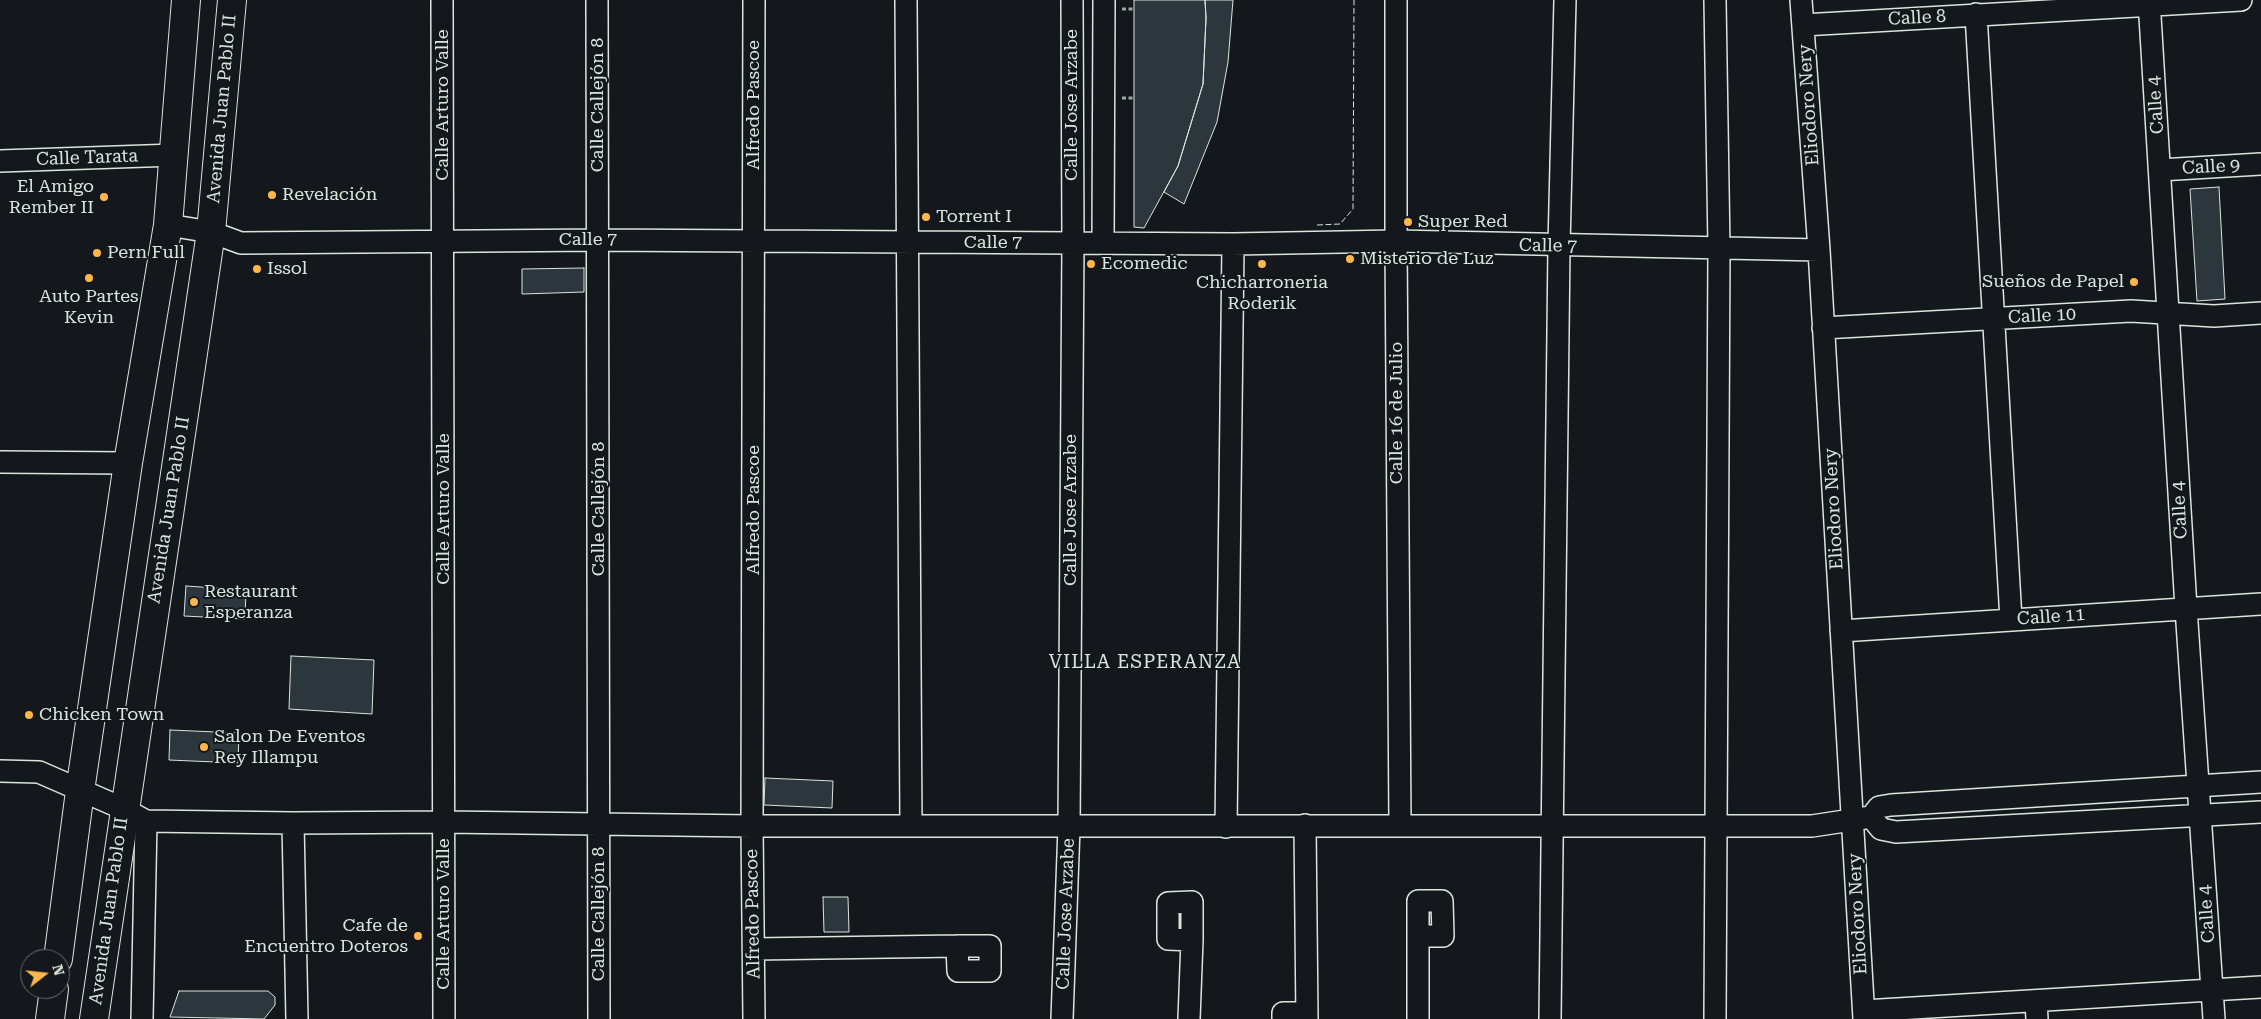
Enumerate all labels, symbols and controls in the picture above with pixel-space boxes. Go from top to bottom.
street label: Calle 8 [1887,6,1947,30]
street label: Avenida Juan Pablo II [203,14,241,204]
street label: Calle Arturo Valle [432,29,454,181]
street label: Calle Jose Arzabe [1061,29,1083,181]
street label: Calle Callejón 8 [587,38,609,172]
street label: Alfredo Pascoe [743,40,765,170]
street label: Eliodoro Nery [1794,43,1824,167]
street label: Calle 4 [2143,75,2169,135]
street label: Calle Tarata [36,145,138,171]
street label: Calle 9 [2181,155,2241,179]
place label: El Amigo Rember II [9,176,94,218]
place label: Revelación [282,184,377,206]
marker: Revelación [266,189,278,201]
marker: El Amigo Rember II [98,191,110,203]
place label: Torrent I [936,206,1012,228]
marker: Torrent I [920,211,932,223]
place label: Super Red [1418,211,1508,233]
marker: Super Red [1402,216,1414,228]
street label: Calle 7 [559,229,617,251]
street label: Calle 7 [964,232,1022,254]
street label: Calle 7 [1519,235,1577,257]
place label: Pern Full [107,242,185,264]
marker: Pern Full [91,247,103,259]
place label: Misterio de Luz [1360,248,1494,270]
place label: Ecomedic [1101,253,1187,275]
marker: Misterio de Luz [1344,253,1356,265]
place label: Issol [267,258,307,280]
marker: Ecomedic [1085,258,1097,270]
marker: Chicharroneria Roderik [1256,258,1268,270]
marker: Issol [251,263,263,275]
place label: Sueños de Papel [1982,271,2124,293]
marker: Auto Partes Kevin [83,272,95,284]
place label: Chicharroneria Roderik [1196,272,1328,314]
marker: Sueños de Papel [2128,276,2140,288]
place label: Auto Partes Kevin [39,286,139,328]
street label: Calle 10 [2007,303,2077,329]
street label: Calle 16 de Julio [1386,342,1408,484]
street label: Avenida Juan Pablo II [144,415,194,605]
street label: Calle Arturo Valle [433,433,455,585]
street label: Calle Jose Arzabe [1060,434,1082,586]
street label: Calle Callejón 8 [588,442,610,576]
street label: Alfredo Pascoe [743,445,765,575]
street label: Eliodoro Nery [1820,448,1848,570]
street label: Calle 4 [2168,480,2192,540]
place label: Restaurant Esperanza [204,581,297,624]
marker: Restaurant Esperanza [188,596,200,608]
street label: Calle 11 [2016,604,2086,630]
district label: VILLA ESPERANZA [1047,651,1243,673]
place label: Chicken Town [39,704,164,726]
marker: Chicken Town [23,709,35,721]
place label: Salon De Eventos Rey Illampu [214,726,365,769]
marker: Salon De Eventos Rey Illampu [198,741,210,753]
street label: Avenida Juan Pablo II [85,816,133,1006]
street label: Calle Arturo Valle [433,838,455,990]
street label: Calle Jose Arzabe [1053,838,1079,990]
street label: Calle Callejón 8 [588,847,610,981]
street label: Alfredo Pascoe [741,849,765,979]
street label: Eliodoro Nery [1844,853,1872,975]
street label: Calle 4 [2194,884,2220,944]
place label: Cafe de Encuentro Doteros [244,915,408,958]
marker: Cafe de Encuentro Doteros [412,930,424,942]
north arrow [20,949,70,999]
text: N [49,963,68,978]

